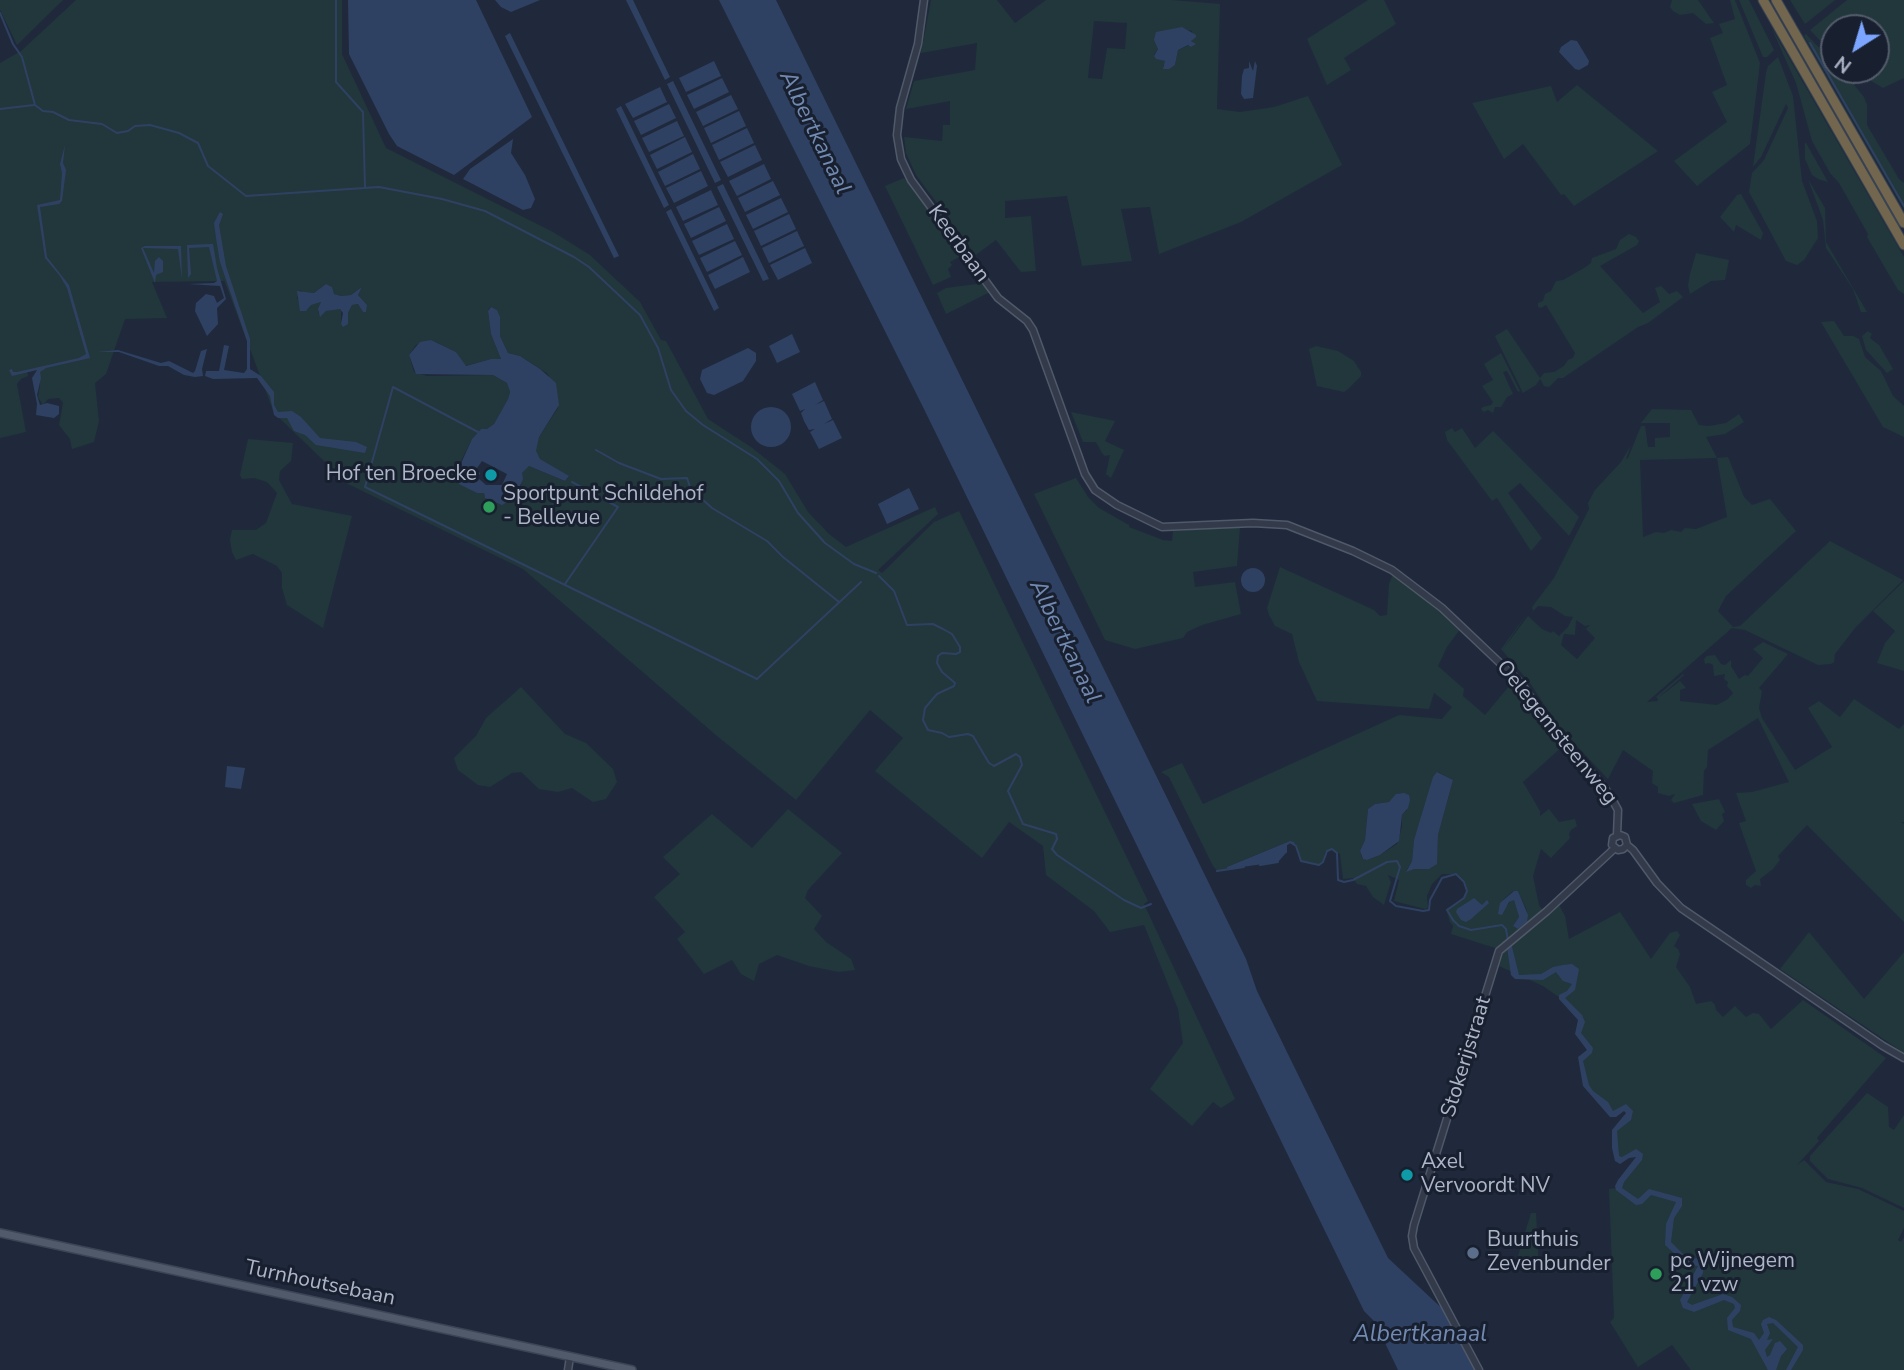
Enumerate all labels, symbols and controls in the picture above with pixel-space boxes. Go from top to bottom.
north arrow [1820,14,1890,84]
text: N [1830,50,1857,79]
water label: Albertkanaal [772,67,856,199]
street label: Keerbaan [922,201,994,287]
place label: Hof ten Broecke [326,462,477,488]
marker: Hof ten Broecke [483,467,499,483]
place label: Sportpunt Schildehof - Bellevue [503,482,703,532]
marker: Sportpunt Schildehof - Bellevue [481,499,497,515]
water label: Albertkanaal [1022,576,1106,708]
street label: Oelegemsteenweg [1490,656,1622,810]
street label: Stokerijstraat [1437,994,1497,1120]
place label: Axel Vervoordt NV [1421,1150,1550,1200]
marker: Axel Vervoordt NV [1399,1167,1415,1183]
place label: Buurthuis Zevenbunder [1487,1228,1611,1278]
marker: Buurthuis Zevenbunder [1465,1245,1481,1261]
place label: pc Wijnegem 21 vzw [1670,1249,1795,1299]
street label: Turnhoutsebaan [243,1256,397,1312]
marker: pc Wijnegem 21 vzw [1648,1266,1664,1282]
water label: Albertkanaal [1353,1321,1487,1349]

